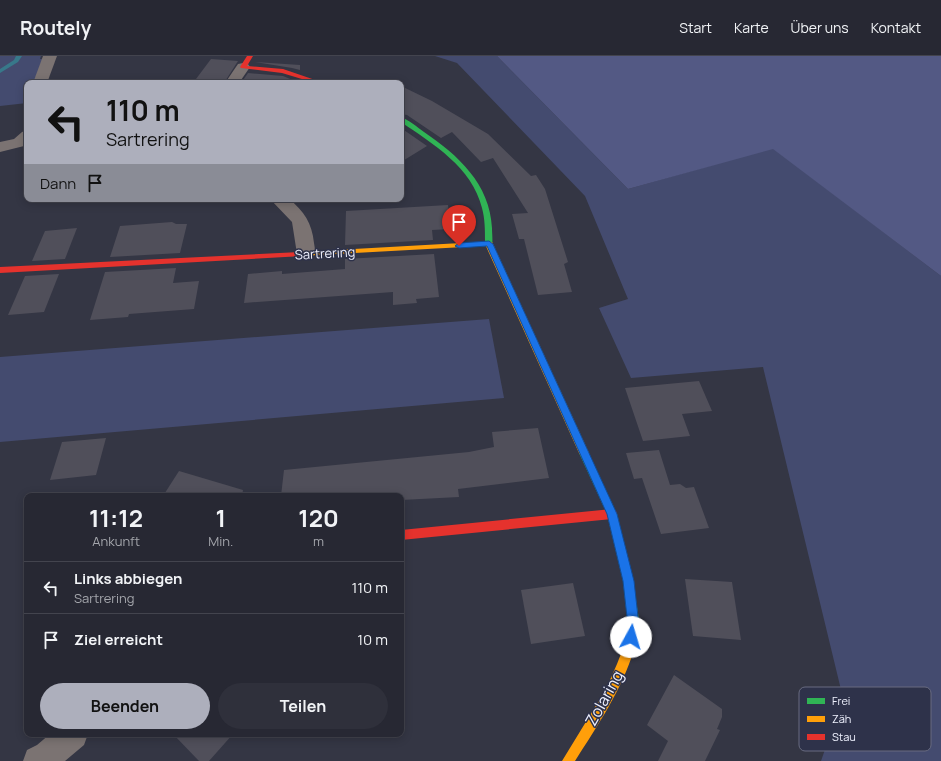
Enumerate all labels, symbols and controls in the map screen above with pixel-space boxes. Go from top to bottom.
text: Routely [20,15,91,41]
text: Start [679,18,712,37]
text: Karte [734,18,769,37]
text: Über uns [791,18,849,37]
text: Kontakt [871,18,921,37]
text: 110 m [106,91,180,129]
icon: left [40,96,92,148]
text: Sartrering [106,127,190,151]
icon: arrive [84,172,106,194]
text: Dann [40,173,76,194]
pin [442,205,476,246]
icon: arrive [448,211,470,233]
street label: Sartrering [294,242,356,264]
text: 11:12 [89,501,143,534]
text: 1 [215,501,226,534]
text: 120 [298,501,339,534]
text: Ankunft [92,532,140,550]
text: Min. [208,532,233,550]
text: m [313,532,324,550]
text: Links abbiegen [74,568,182,589]
icon: left [40,577,62,599]
text: 110 m [351,577,388,598]
text: Sartrering [74,589,134,607]
position arrow [610,616,652,658]
icon: arrive [40,629,62,651]
text: Ziel erreicht [74,629,163,650]
text: 10 m [357,629,388,650]
street label: Zolaring [580,666,628,730]
button: Beenden [40,683,210,729]
button: Teilen [218,683,388,729]
legend [799,687,931,751]
text: Frei [832,693,850,708]
text: Zäh [832,711,851,726]
text: Stau [832,729,856,744]

